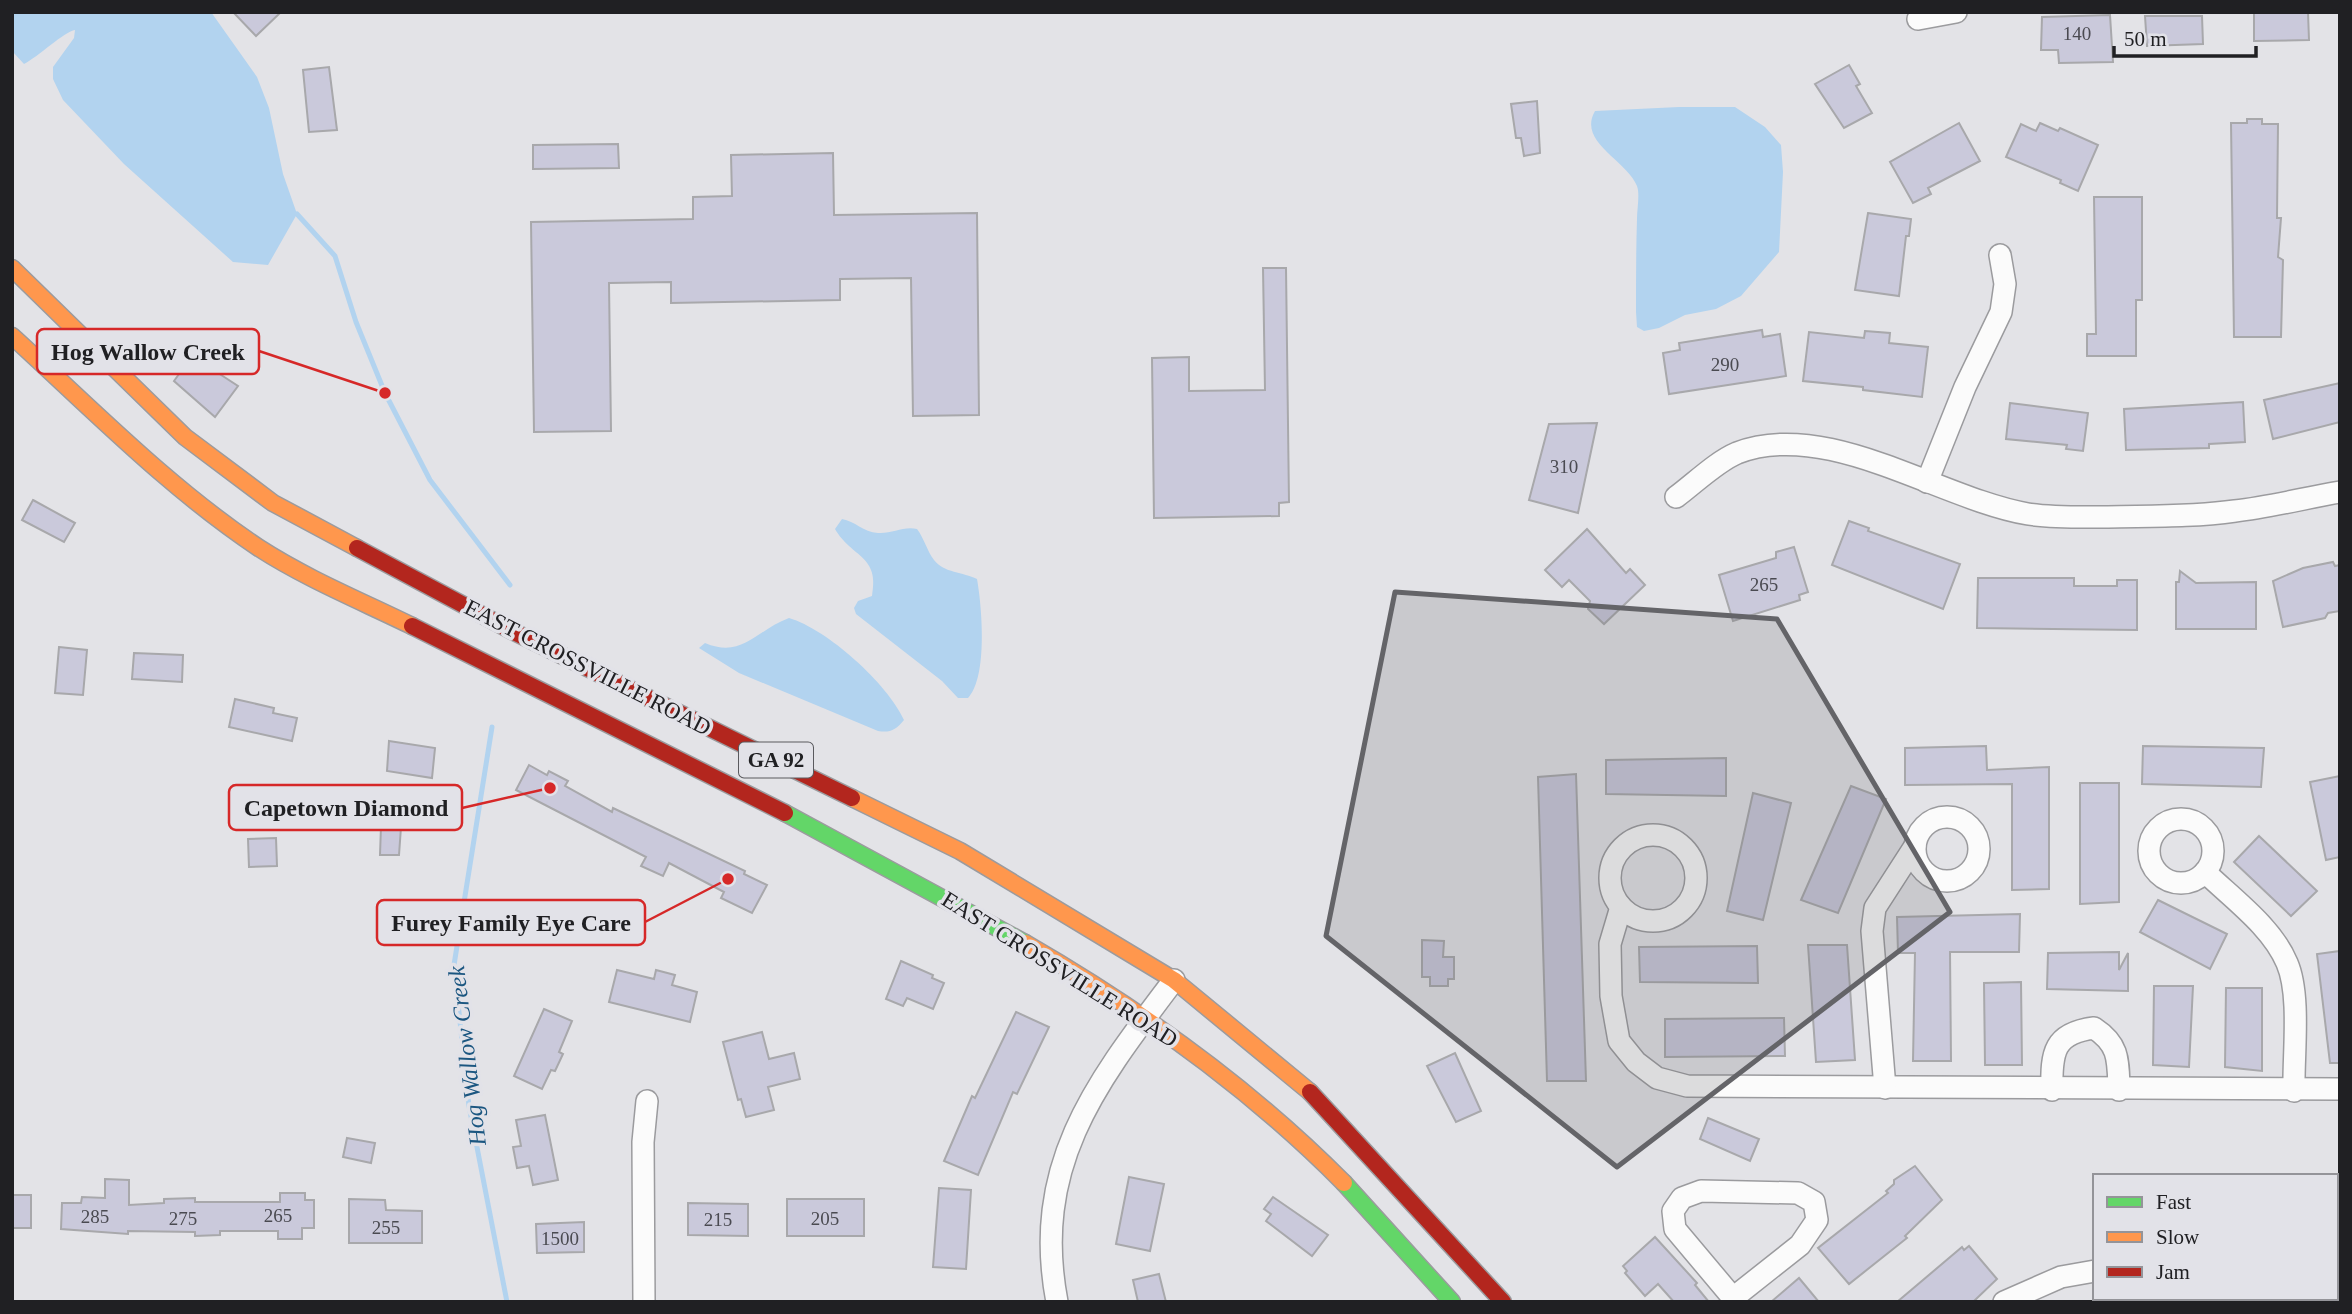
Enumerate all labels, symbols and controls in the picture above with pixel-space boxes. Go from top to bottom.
scale bar [2114,14,2256,58]
house number: 140 [2063,23,2091,44]
text: 50 m [2124,27,2167,51]
callout: Hog Wallow Creek [37,329,259,374]
text: Hog Wallow Creek [51,339,246,365]
house number: 290 [1711,354,1739,375]
house number: 310 [1550,456,1578,477]
house number: 265 [1750,574,1778,595]
street label: EAST CROSSVILLE ROAD [460,594,715,741]
road number: GA 92 [739,742,813,778]
callout: Capetown Diamond [229,785,462,830]
text: Capetown Diamond [244,795,449,821]
street label: EAST CROSSVILLE ROAD [937,886,1182,1052]
callout: Furey Family Eye Care [377,900,645,945]
text: Furey Family Eye Care [391,910,631,936]
water label: Hog Wallow Creek [443,964,491,1148]
legend [2093,1174,2338,1300]
text: Fast [2156,1190,2191,1214]
house number: 265 [264,1205,292,1226]
house number: 285 [81,1206,109,1227]
house number: 275 [169,1208,197,1229]
house number: 205 [811,1208,839,1229]
house number: 215 [704,1209,732,1230]
house number: 255 [372,1217,400,1238]
text: Slow [2156,1225,2200,1249]
house number: 1500 [541,1228,579,1249]
text: Jam [2156,1260,2190,1284]

